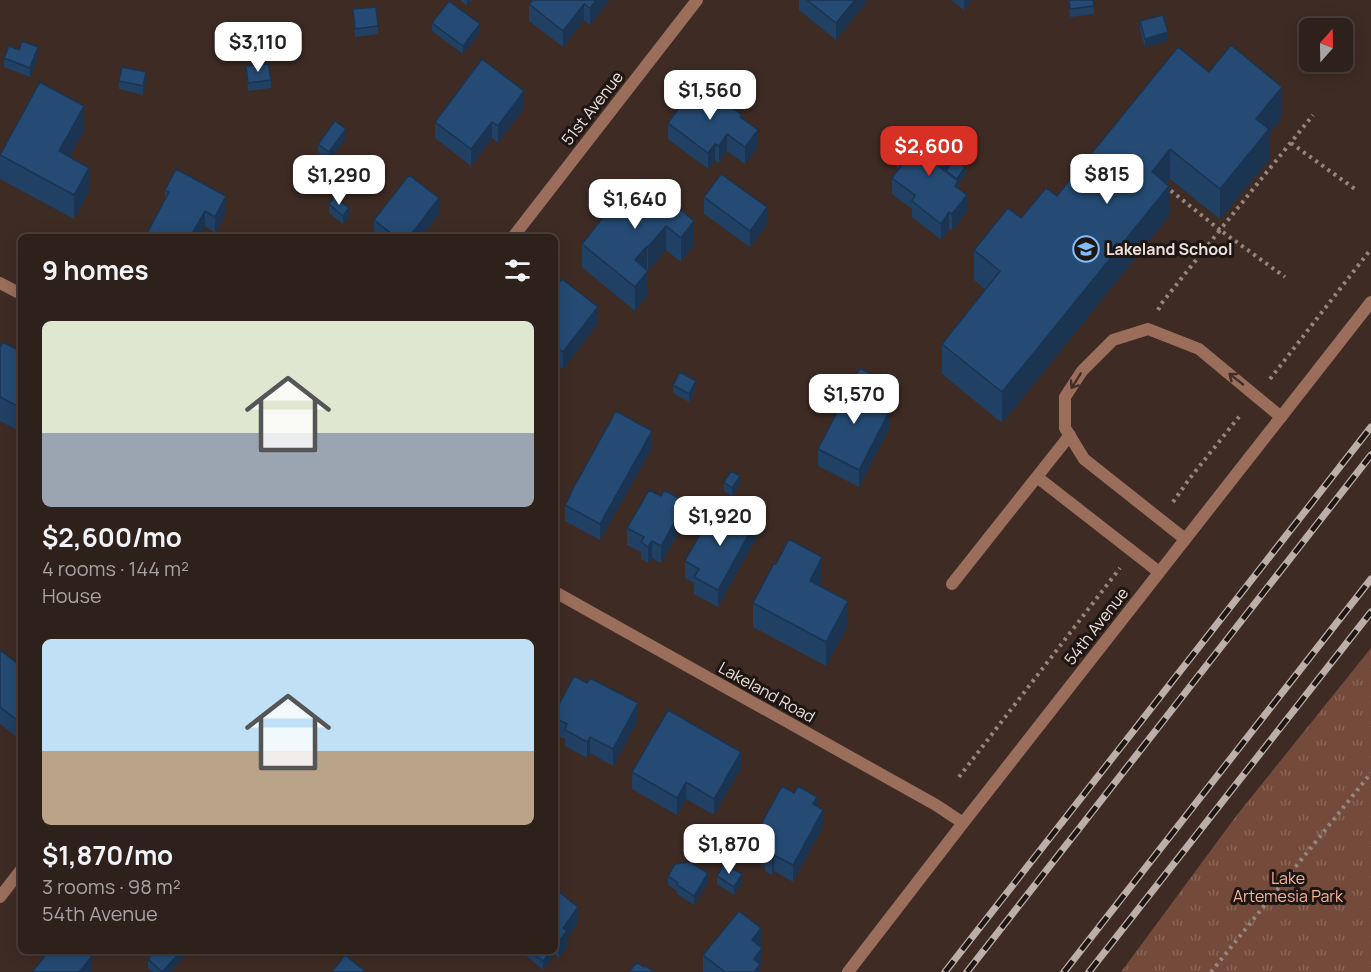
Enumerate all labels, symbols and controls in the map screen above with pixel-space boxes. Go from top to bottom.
north arrow [1299,18,1353,72]
map controls [1299,18,1353,72]
pin: $3,110 [209,22,307,73]
text: $3,110 [229,28,287,55]
street label: 51st Avenue [556,66,628,150]
pin: $1,560 [661,70,759,121]
text: $1,560 [678,76,742,103]
pin: $2,600 [880,126,978,177]
text: $2,600 [894,132,964,159]
pin: $815 [1071,154,1143,205]
pin: $1,290 [290,155,388,206]
text: $815 [1084,160,1130,187]
text: $1,290 [307,161,371,188]
pin: $1,640 [586,179,684,230]
text: $1,640 [603,185,667,212]
school or university icon: Lakeland School [1071,234,1101,264]
place label: Lakeland School [1106,238,1232,260]
text: 9 homes [42,252,149,288]
icon: filters [501,254,534,287]
icon: home [234,360,342,468]
one-way arrow [1069,372,1081,389]
one-way arrow [1228,373,1244,386]
pin: $1,570 [805,374,903,425]
text: $1,570 [823,380,885,407]
pin: $1,920 [671,496,769,547]
text: $1,920 [688,502,752,529]
text: $2,600/mo [42,519,182,555]
text: 4 rooms · 144 m² [42,555,189,582]
text: House [42,582,102,609]
street label: 54th Avenue [1059,583,1133,669]
street label: Lakeland Road [715,656,819,728]
icon: home [234,678,342,786]
pin: $1,870 [680,824,778,875]
text: $1,870 [698,830,760,857]
text: $1,870/mo [42,837,173,873]
park label: Lake Artemesia Park [1233,867,1344,907]
text: 3 rooms · 98 m² [42,873,181,900]
text: 54th Avenue [42,900,158,927]

